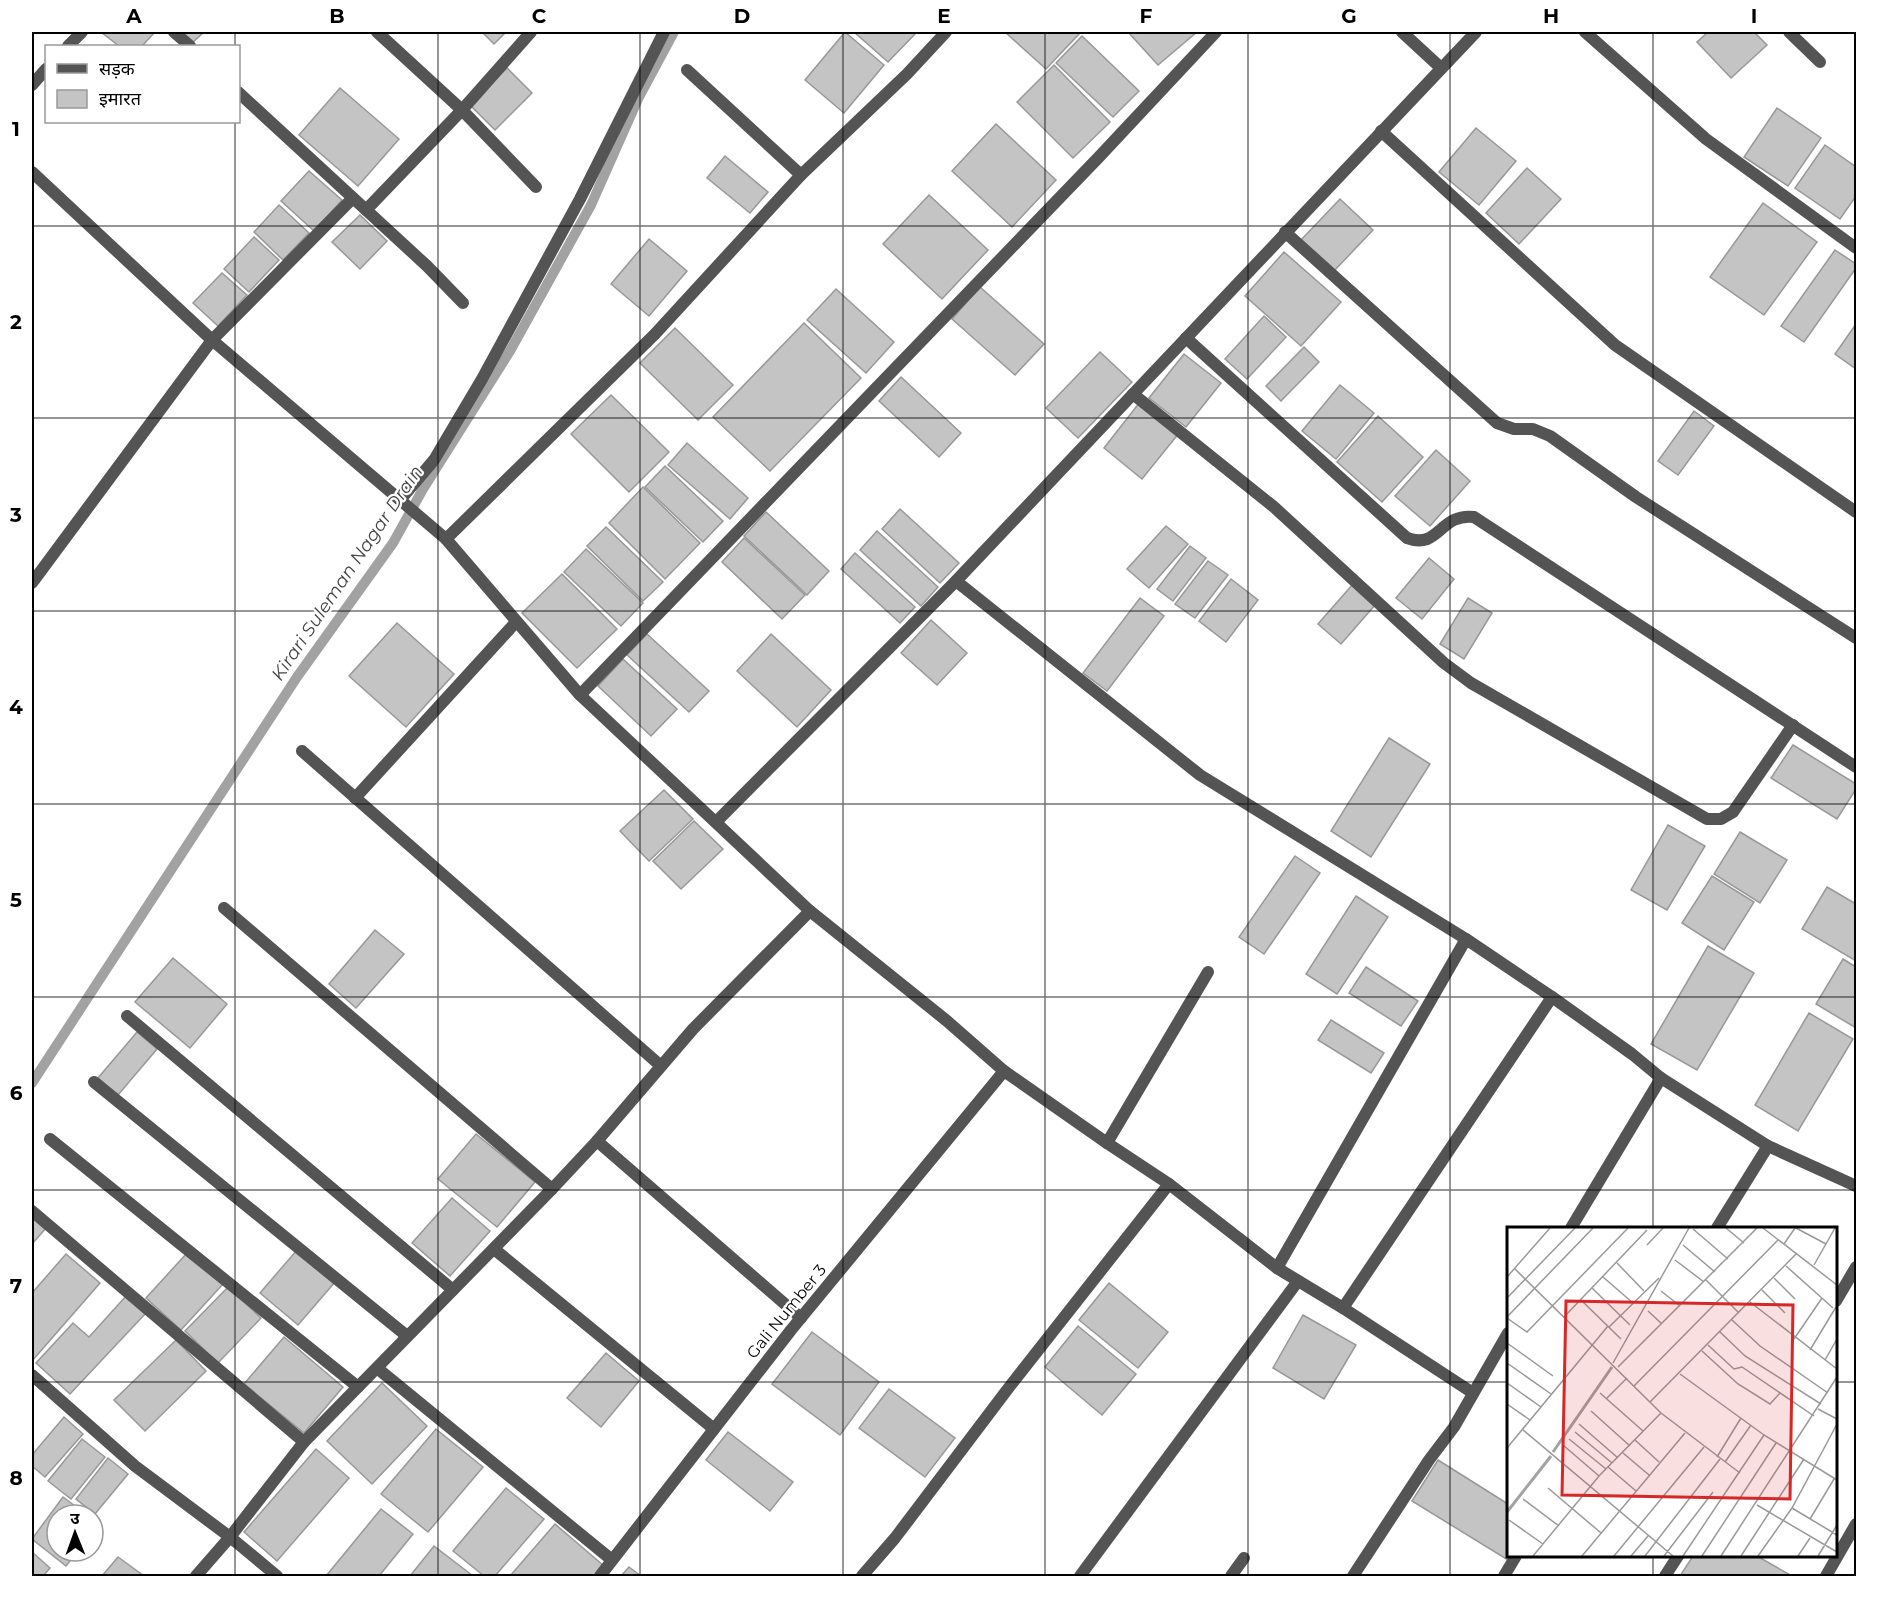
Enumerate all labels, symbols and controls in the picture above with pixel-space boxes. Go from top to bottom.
text: A [125,4,142,28]
text: B [329,4,345,28]
text: C [532,4,547,28]
text: D [734,4,750,28]
text: E [937,4,951,28]
text: F [1140,4,1153,28]
text: G [1341,4,1357,28]
text: H [1543,4,1559,28]
text: I [1751,4,1757,28]
legend [45,45,240,123]
text: सड़क [99,58,136,80]
text: इमारत [99,88,142,110]
text: 1 [12,117,20,141]
text: 2 [10,310,22,334]
water label: Kirari Suleman Nagar Drain [267,461,427,685]
text: 3 [9,503,22,527]
text: 4 [9,695,23,719]
text: 5 [10,888,22,912]
text: 6 [10,1081,23,1105]
inset map [1507,1227,1837,1557]
street label: Gali Number 3 [743,1260,830,1362]
text: 7 [10,1274,22,1298]
text: 8 [9,1466,23,1490]
north arrow [45,1503,105,1563]
text: उ [70,1509,80,1528]

